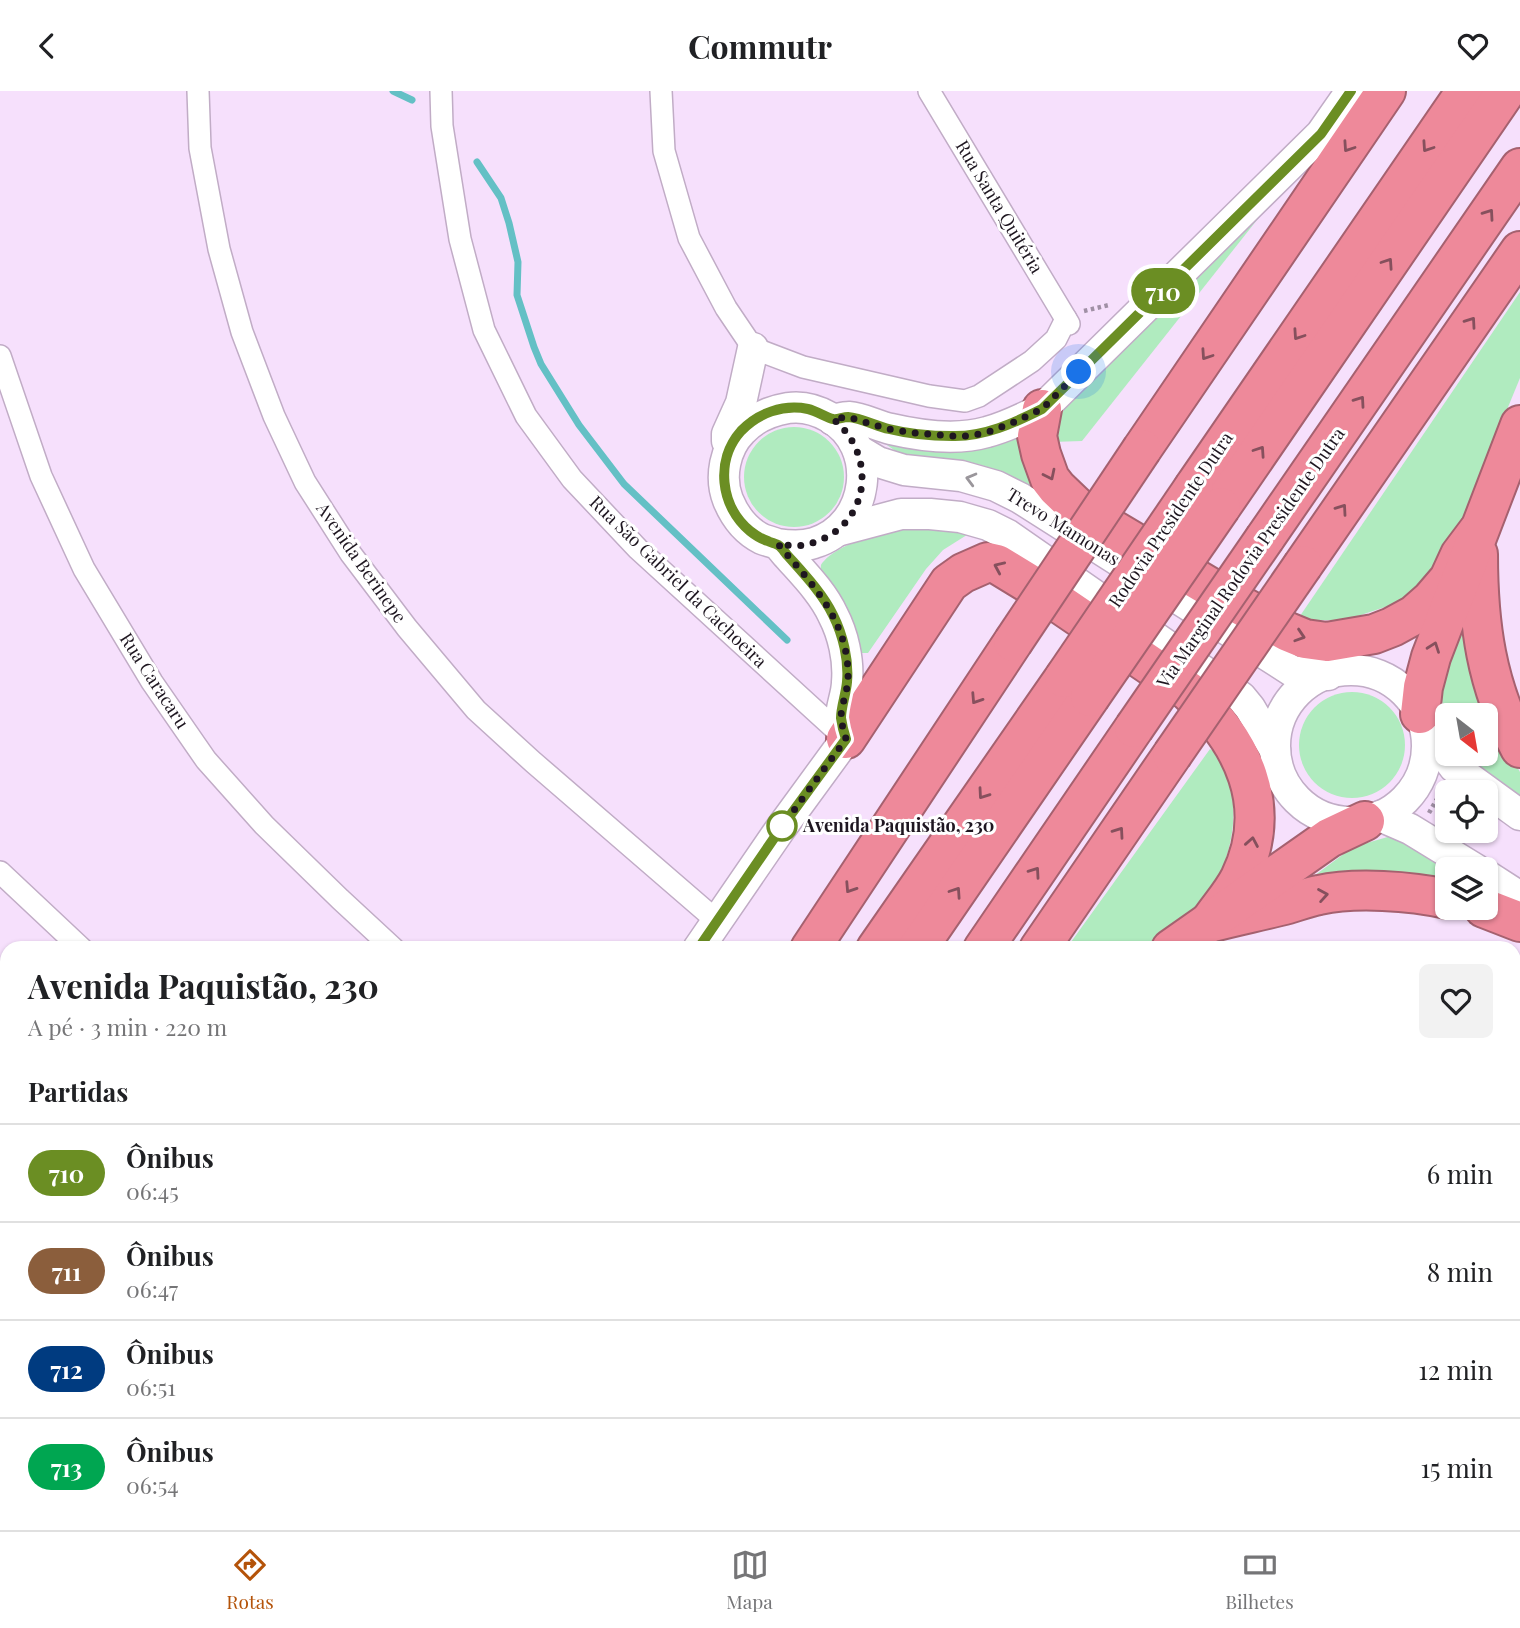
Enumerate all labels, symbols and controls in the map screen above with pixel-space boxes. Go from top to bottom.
text: Commutr [688,24,832,67]
icon: back [28,27,66,65]
icon: heart [1454,27,1492,65]
street label: Rua Santa Quitéria [951,136,1049,277]
one-way arrow [1344,139,1356,152]
one-way arrow [1423,139,1435,152]
one-way arrow [1480,209,1493,222]
one-way arrow [1380,258,1392,271]
line badge: 710 [1123,268,1203,314]
text: 710 [1145,275,1181,307]
one-way arrow [1463,317,1475,330]
one-way arrow [1294,327,1306,340]
one-way arrow [1201,348,1214,361]
your location [1061,354,1096,389]
one-way arrow [1351,396,1364,409]
street label: Via Marginal Rodovia Presidente Dutra [1150,422,1350,693]
street label: Rodovia Presidente Dutra [1102,427,1238,612]
one-way arrow [1252,446,1264,459]
one-way arrow [1041,468,1055,480]
one-way arrow [965,472,977,487]
street label: Trevo Mamonas [1002,482,1125,571]
street label: Rua São Gabriel da Cachoeira [585,490,773,672]
street label: Avenida Berinepe [311,497,412,627]
one-way arrow [1334,504,1346,517]
one-way arrow [994,561,1006,575]
street label: Rua Caracaru [115,628,195,734]
one-way arrow [1294,628,1306,642]
one-way arrow [1426,642,1440,654]
one-way arrow [971,691,984,704]
north arrow [1435,703,1498,767]
map controls [1435,703,1498,920]
button: locate [1435,780,1498,843]
one-way arrow [979,786,991,799]
marker: Avenida Paquistão, 230 [767,811,797,841]
place label: Avenida Paquistão, 230 [802,813,994,837]
one-way arrow [1111,827,1123,840]
one-way arrow [1243,836,1258,848]
button: layers [1435,857,1498,920]
one-way arrow [1027,867,1039,880]
one-way arrow [846,881,859,894]
one-way arrow [948,887,960,900]
one-way arrow [1317,888,1329,903]
text: Avenida Paquistão, 230 [28,963,379,1007]
button: heart [1419,964,1493,1038]
text: A pé · 3 min · 220 m [28,1011,227,1042]
text: Partidas [28,1074,128,1109]
text: Ônibus [126,1140,214,1175]
text: 6 min [1427,1156,1493,1191]
text: 710 [49,1157,84,1189]
text: 06:45 [126,1175,179,1206]
text: Ônibus [126,1238,214,1273]
text: 8 min [1427,1254,1493,1289]
text: 711 [52,1255,81,1287]
text: 06:47 [126,1273,178,1304]
text: Ônibus [126,1336,214,1371]
text: 12 min [1418,1352,1493,1387]
text: 712 [50,1353,83,1385]
text: 06:51 [126,1371,176,1402]
text: Ônibus [126,1434,214,1469]
text: 15 min [1421,1450,1493,1485]
text: 713 [51,1451,82,1483]
text: 06:54 [126,1469,179,1500]
tab: Rotas [226,1546,274,1614]
tab: Mapa [726,1546,773,1614]
tab: Bilhetes [1225,1546,1294,1614]

